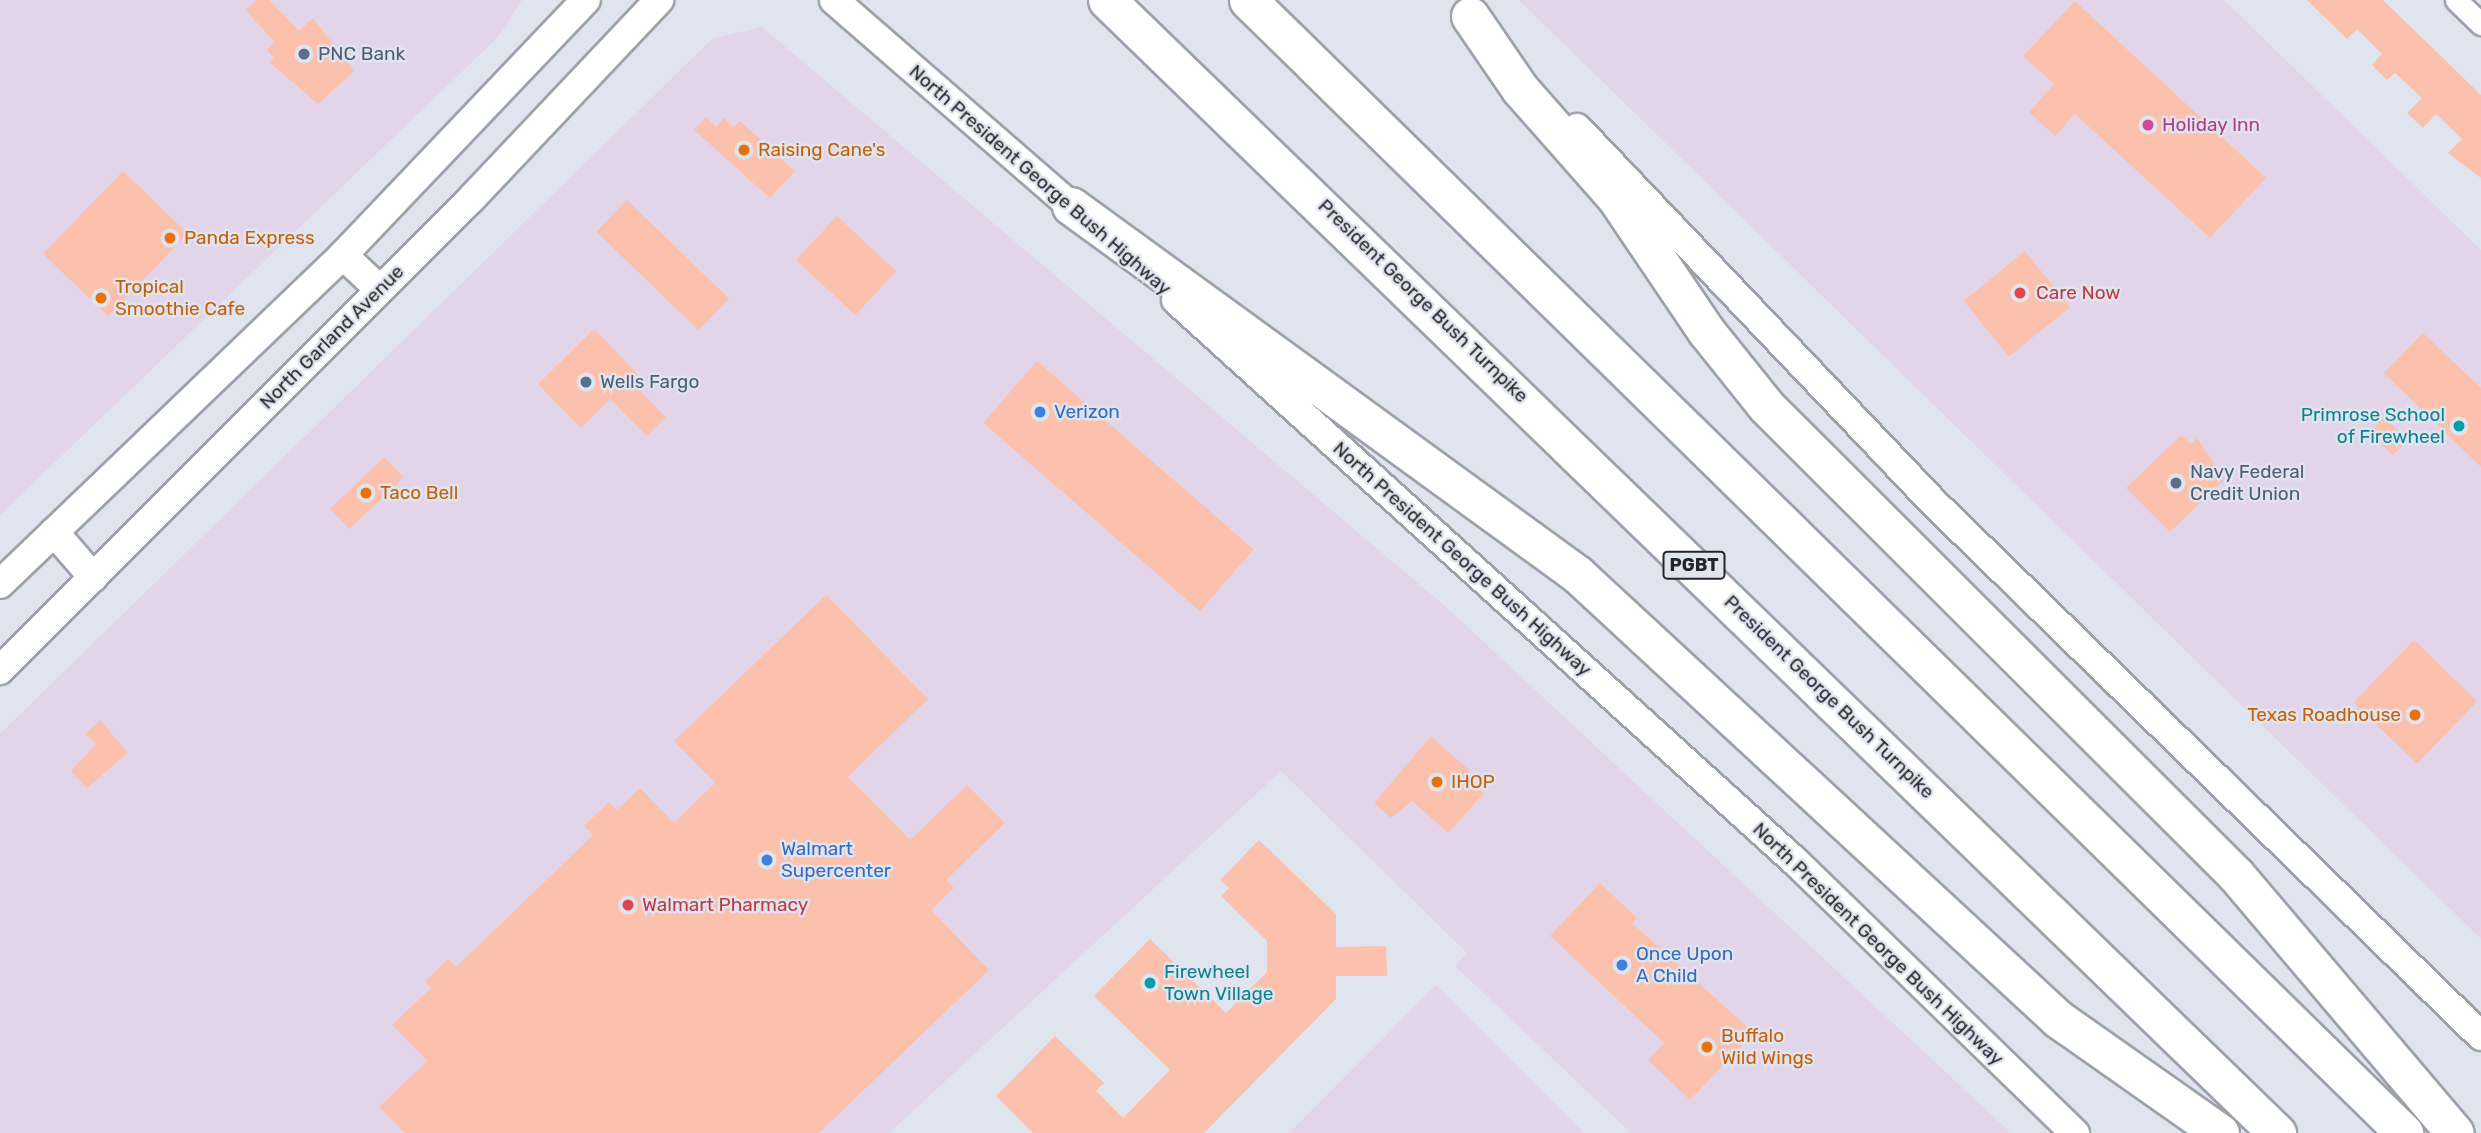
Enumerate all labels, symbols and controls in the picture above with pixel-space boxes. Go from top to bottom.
place label: PNC Bank [318,43,405,65]
marker: PNC Bank [296,46,312,62]
street label: North President George Bush Highway [904,60,1176,300]
place label: Holiday Inn [2162,114,2261,136]
marker: Holiday Inn [2140,117,2156,133]
place label: Raising Cane's [758,139,886,161]
marker: Raising Cane's [736,142,752,158]
street label: President George Bush Turnpike [1313,194,1533,408]
place label: Panda Express [184,227,315,249]
marker: Panda Express [162,230,178,246]
street label: North Garland Avenue [255,260,409,414]
place label: Tropical Smoothie Cafe [115,276,245,320]
place label: Care Now [2036,282,2121,304]
marker: Care Now [2010,283,2030,303]
marker: Tropical Smoothie Cafe [93,290,109,306]
place label: Wells Fargo [600,371,699,393]
marker: Wells Fargo [578,374,594,390]
place label: Verizon [1054,401,1120,423]
marker: Verizon [1032,404,1048,420]
place label: Primrose School of Firewheel [2301,404,2445,448]
marker: Primrose School of Firewheel [2451,418,2467,434]
street label: North President George Bush Highway [1328,437,1596,681]
place label: Navy Federal Credit Union [2190,461,2305,505]
marker: Navy Federal Credit Union [2168,475,2184,491]
place label: Taco Bell [380,482,458,504]
marker: Taco Bell [358,485,374,501]
road number: PGBT [1662,550,1726,580]
street label: President George Bush Turnpike [1719,590,1939,804]
place label: Texas Roadhouse [2247,704,2401,726]
marker: Texas Roadhouse [2407,707,2423,723]
place label: IHOP [1451,771,1495,793]
marker: IHOP [1429,774,1445,790]
street label: North President George Bush Highway [1748,818,2008,1070]
place label: Walmart Supercenter [781,838,891,882]
marker: Walmart Supercenter [759,852,775,868]
place label: Walmart Pharmacy [642,894,808,916]
marker: Walmart Pharmacy [620,897,636,913]
place label: Once Upon A Child [1636,943,1733,987]
marker: Once Upon A Child [1614,957,1630,973]
place label: Firewheel Town Village [1164,961,1274,1005]
marker: Firewheel Town Village [1142,975,1158,991]
place label: Buffalo Wild Wings [1721,1025,1814,1069]
marker: Buffalo Wild Wings [1699,1039,1715,1055]

